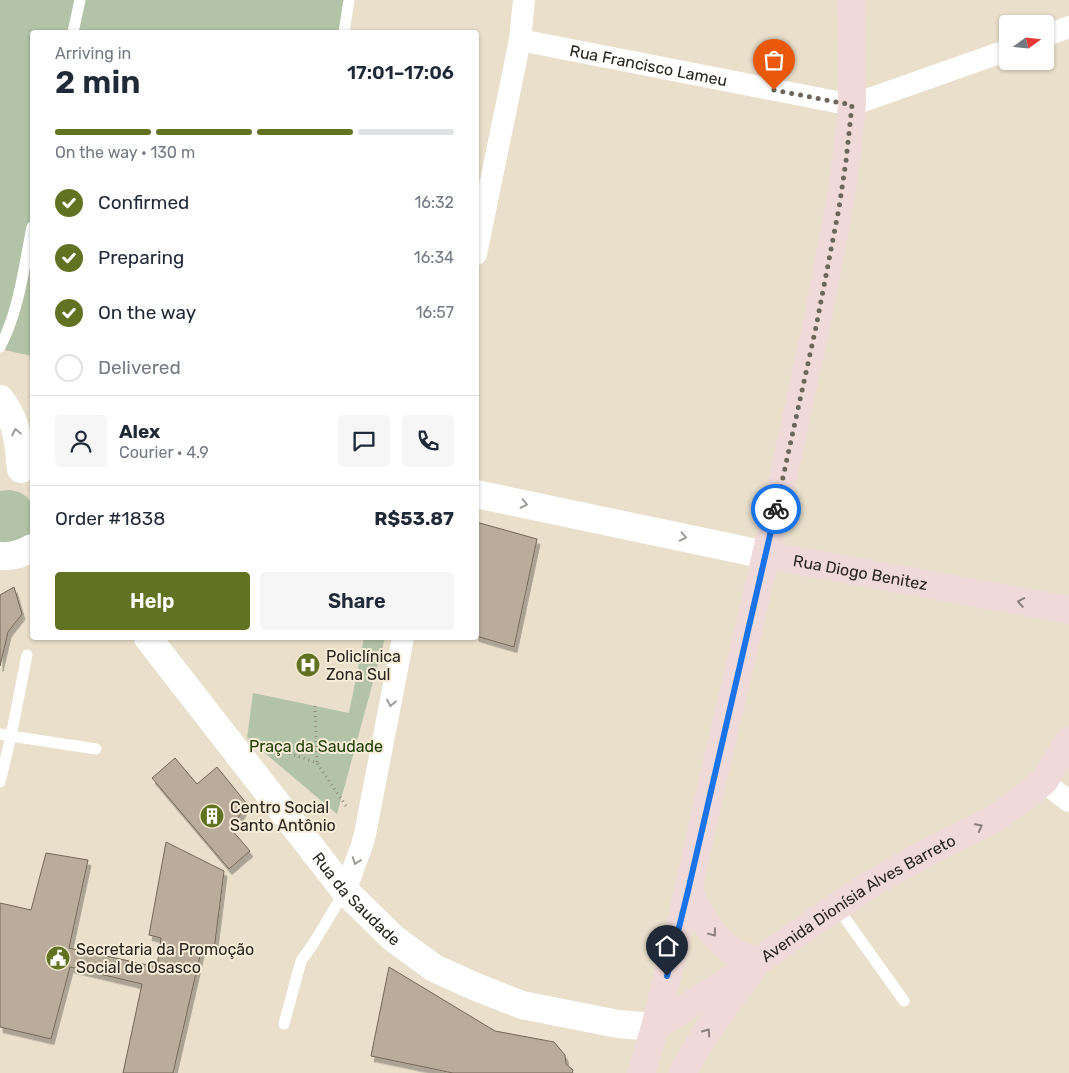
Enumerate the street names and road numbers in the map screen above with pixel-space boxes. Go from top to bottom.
street label: Rua Francisco Lameu [568,41,729,90]
street label: Rua Diogo Benitez [792,551,929,594]
street label: Avenida Dionísia Alves Barreto [757,831,959,966]
street label: Rua da Saudade [308,848,404,950]

